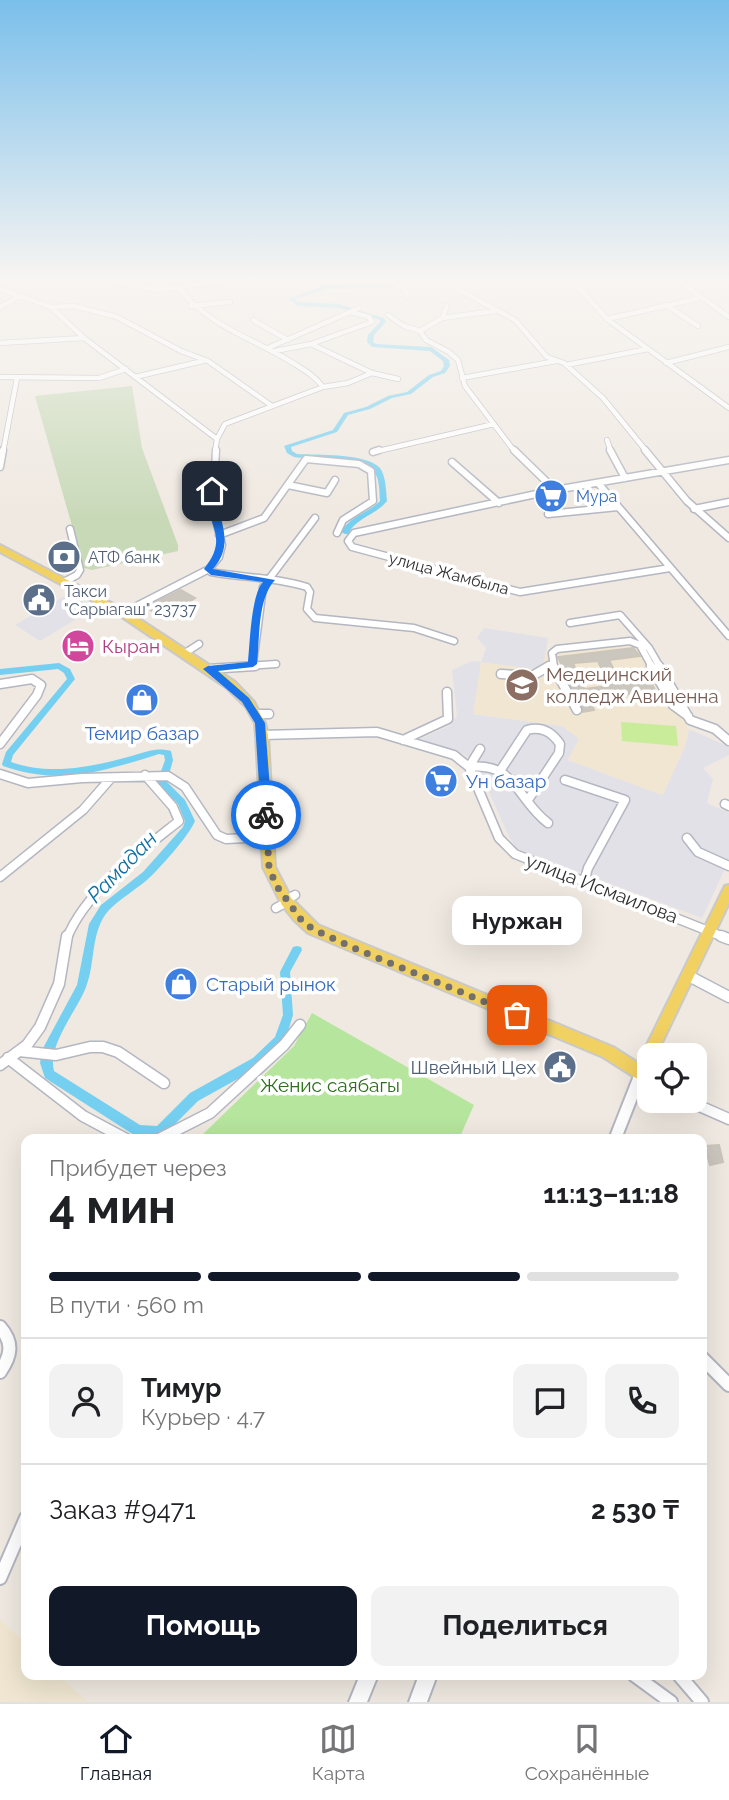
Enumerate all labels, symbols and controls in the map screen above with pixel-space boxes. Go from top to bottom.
pin [182,461,242,521]
icon: home [193,472,231,510]
supermarket icon: Мура [532,477,570,515]
place label: Мура [576,487,617,506]
bank icon: АТФ банк [45,538,83,576]
place label: АТФ банк [88,548,160,567]
street label: улица Жамбыла [387,548,511,599]
public building icon: Такси "Сарыагаш" 23737 [20,581,58,619]
place label: Такси "Сарыагаш" 23737 [64,582,197,619]
hotel icon: Кыран [59,627,97,665]
place label: Кыран [102,635,160,657]
place label: Медецинский колледж Авиценна [546,663,719,707]
school or university icon: Медецинский колледж Авиценна [503,666,541,704]
shop icon: Темир базар [123,681,161,719]
place label: Темир базар [85,722,199,744]
supermarket icon: Ун базар [422,762,460,800]
place label: Ун базар [466,770,546,792]
courier [231,780,301,850]
icon: bike [247,796,285,834]
water label: Рамадан [82,826,162,907]
street label: улица Исмаилова [523,849,681,927]
callout: Нуржан [452,896,582,945]
text: Нуржан [471,907,563,934]
shop icon: Старый рынок [162,965,200,1003]
place label: Старый рынок [206,973,336,995]
pin [487,985,547,1045]
icon: bag [498,996,536,1034]
map controls [637,1043,707,1113]
button: locate [637,1043,707,1113]
public building icon: Швейный Цех [541,1048,579,1086]
place label: Швейный Цех [411,1056,536,1078]
park label: Женис саябагы [260,1074,400,1096]
text: Прибудет через [49,1154,227,1181]
text: 11:13–11:18 [543,1179,679,1209]
text: 4 мин [49,1180,176,1234]
text: В пути · 560 m [49,1291,204,1318]
button: person [49,1364,123,1438]
button: chat [513,1364,587,1438]
button: phone [605,1364,679,1438]
text: Тимур [141,1373,221,1403]
text: Курьер · 4.7 [141,1403,265,1430]
text: Заказ #9471 [49,1495,196,1525]
text: 2 530 ₸ [591,1495,679,1525]
button: Помощь [49,1586,357,1666]
button: Поделиться [371,1586,679,1666]
tab: Главная [80,1720,152,1784]
tab: Карта [312,1720,365,1784]
tab: Сохранённые [525,1720,649,1784]

